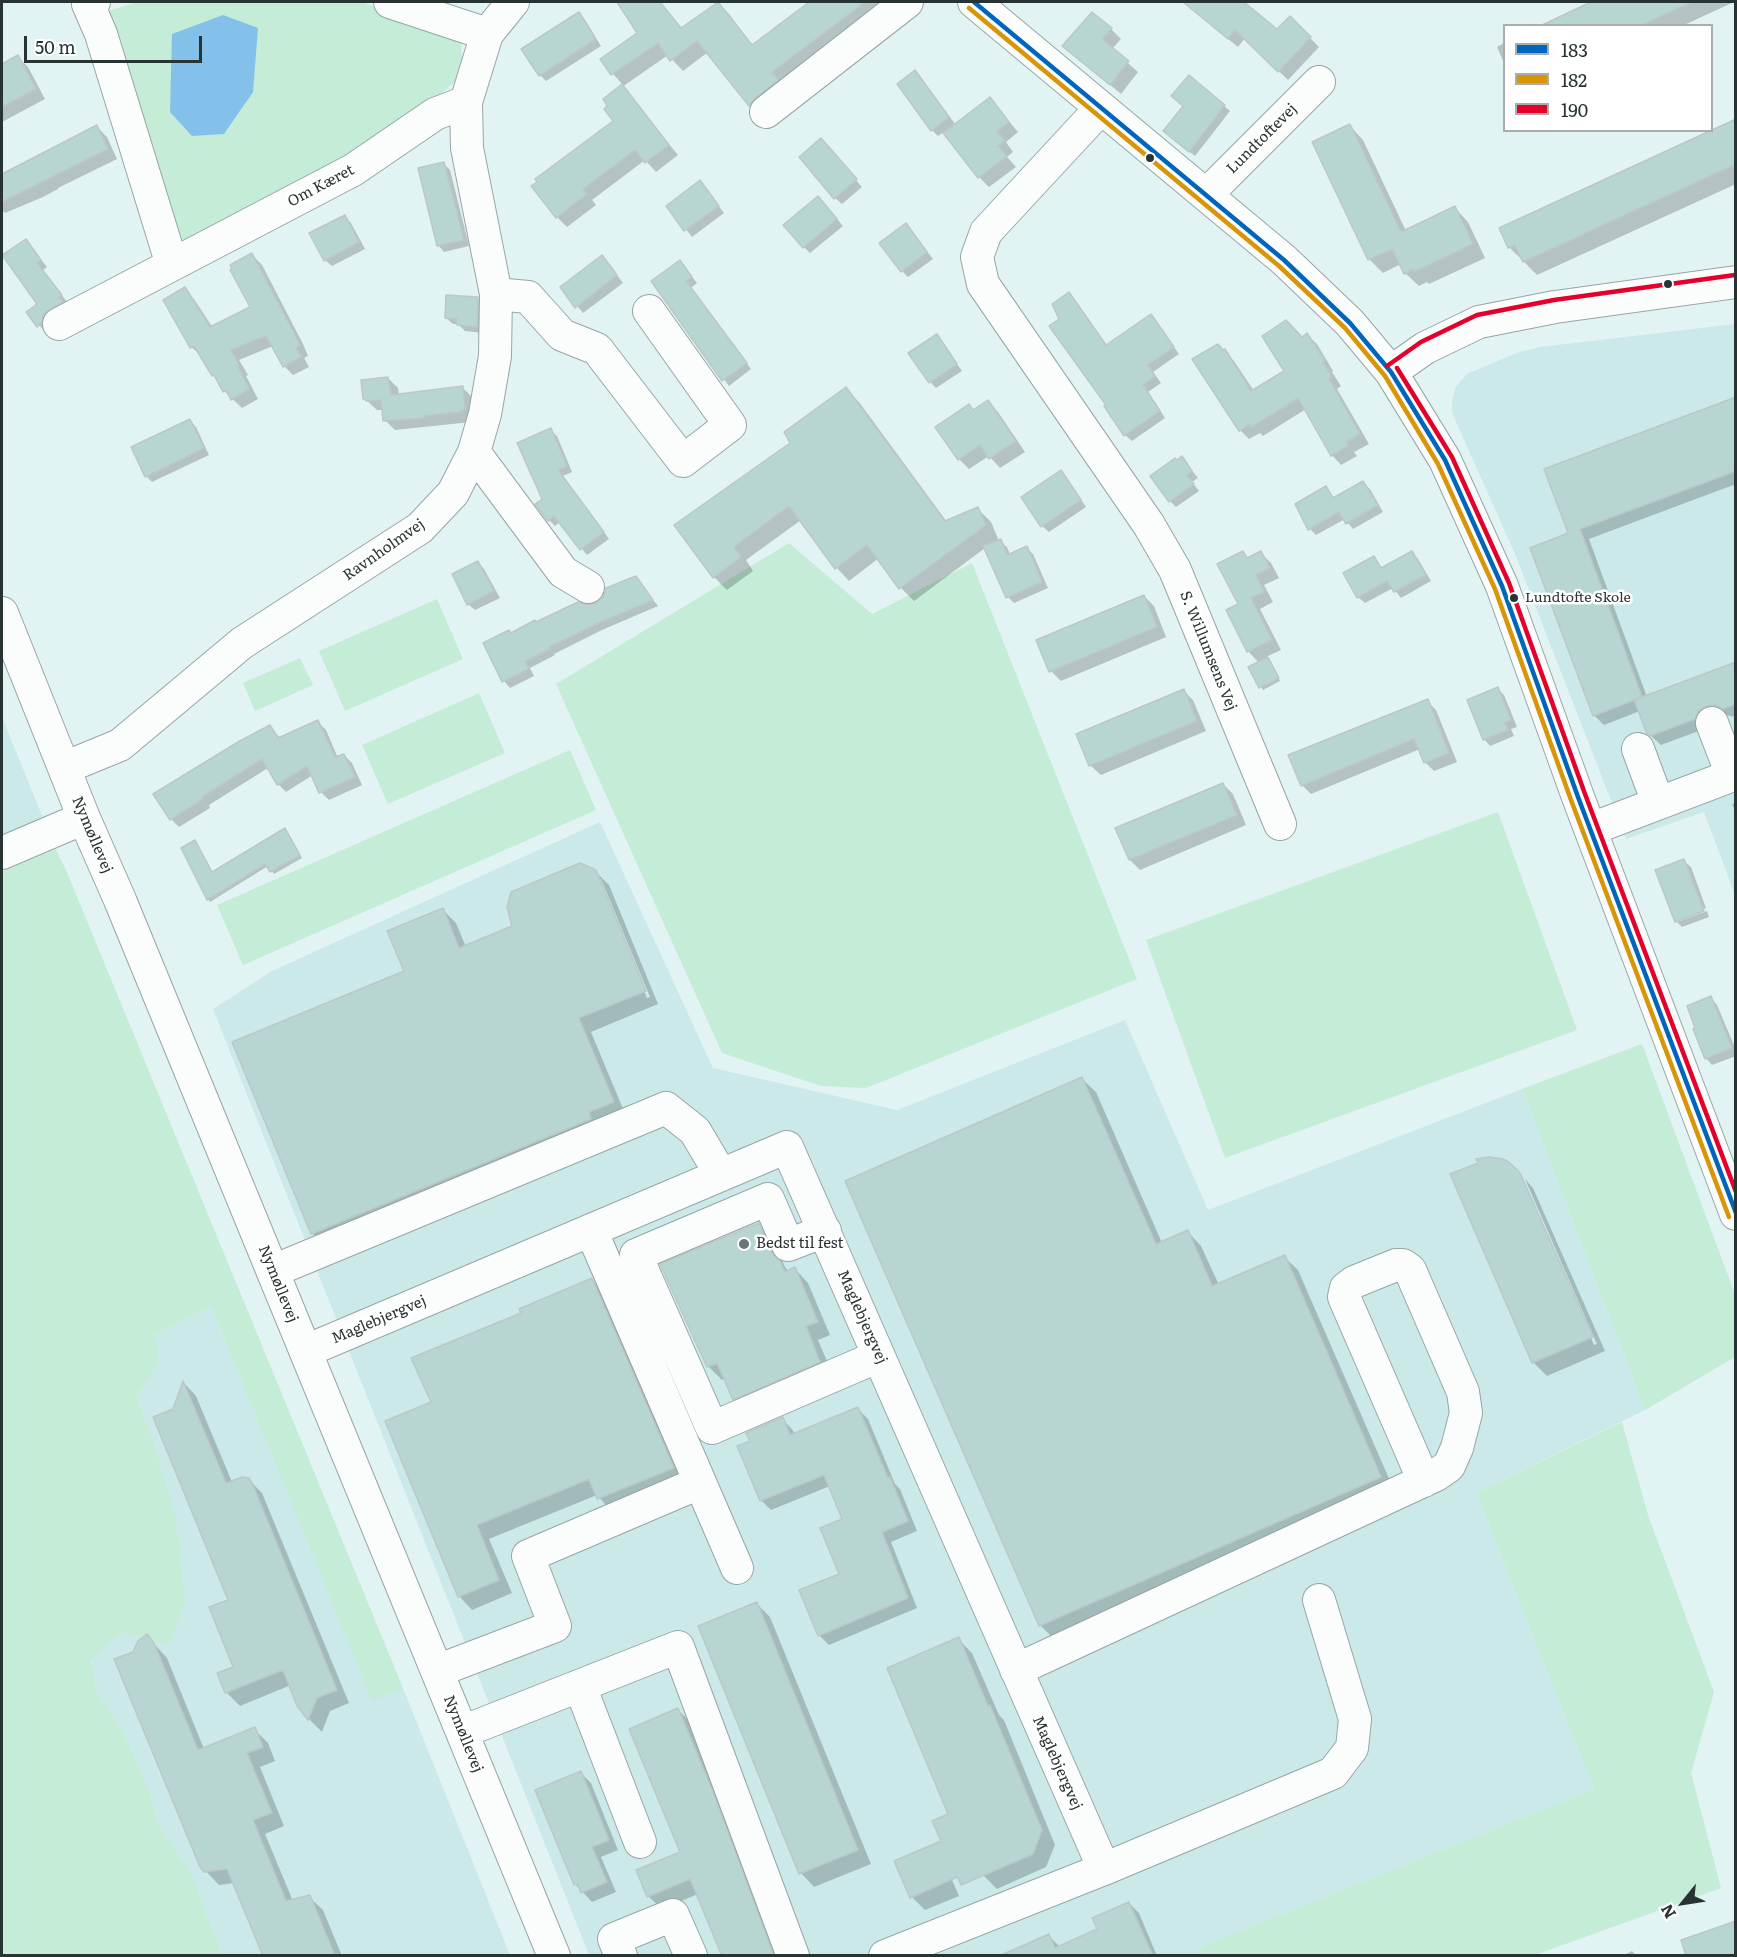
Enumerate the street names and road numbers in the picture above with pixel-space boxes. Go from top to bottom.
street label: Lundtoftevej [1223,100,1301,178]
street label: Om Kæret [285,161,357,211]
street label: Ravnholmvej [340,515,428,585]
street label: S. Willumsens Vej [1176,588,1240,714]
street label: Nymøllevej [68,794,116,876]
street label: Nymøllevej [254,1243,302,1325]
street label: Maglebjergvej [833,1267,891,1367]
street label: Maglebjergvej [329,1292,429,1348]
street label: Nymøllevej [439,1693,487,1775]
street label: Maglebjergvej [1028,1713,1086,1813]

